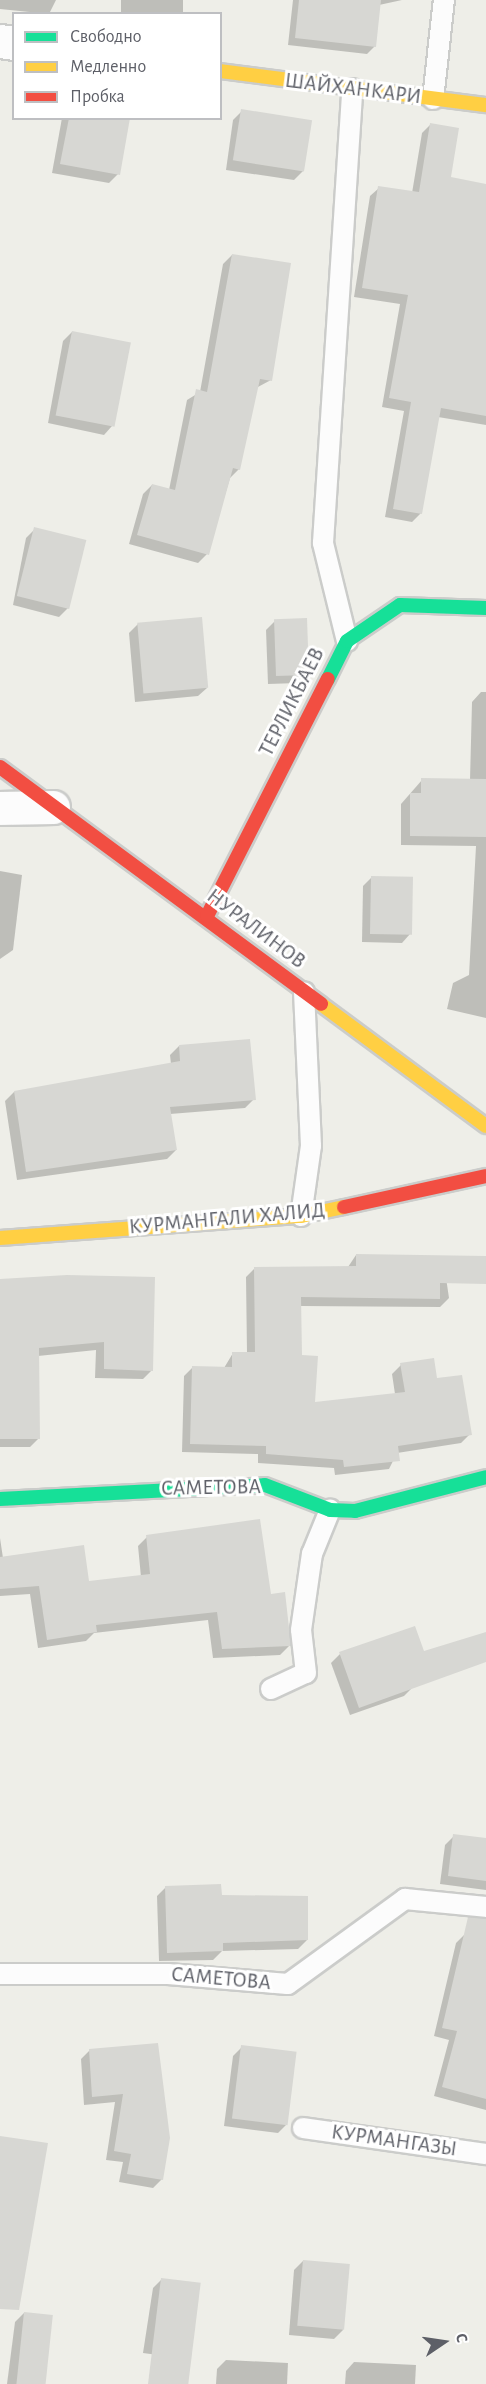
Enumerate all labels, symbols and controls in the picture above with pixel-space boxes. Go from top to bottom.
legend [12,12,222,120]
text: Свободно [70,28,142,46]
text: Медленно [70,58,146,76]
street label: ШАЙХАНКАРИ [283,68,423,110]
text: Пробка [70,88,125,106]
street label: ТЕРЛИКБАЕВ [254,644,330,760]
street label: НУРАЛИНОВ [202,884,310,974]
street label: КУРМАНГАЛИ ХАЛИД [128,1198,326,1240]
street label: САМЕТОВА [161,1475,261,1501]
street label: САМЕТОВА [170,1962,272,1996]
street label: КУРМАНГАЗЫ [330,2120,458,2162]
north arrow [414,2312,474,2372]
text: С [453,2332,470,2344]

